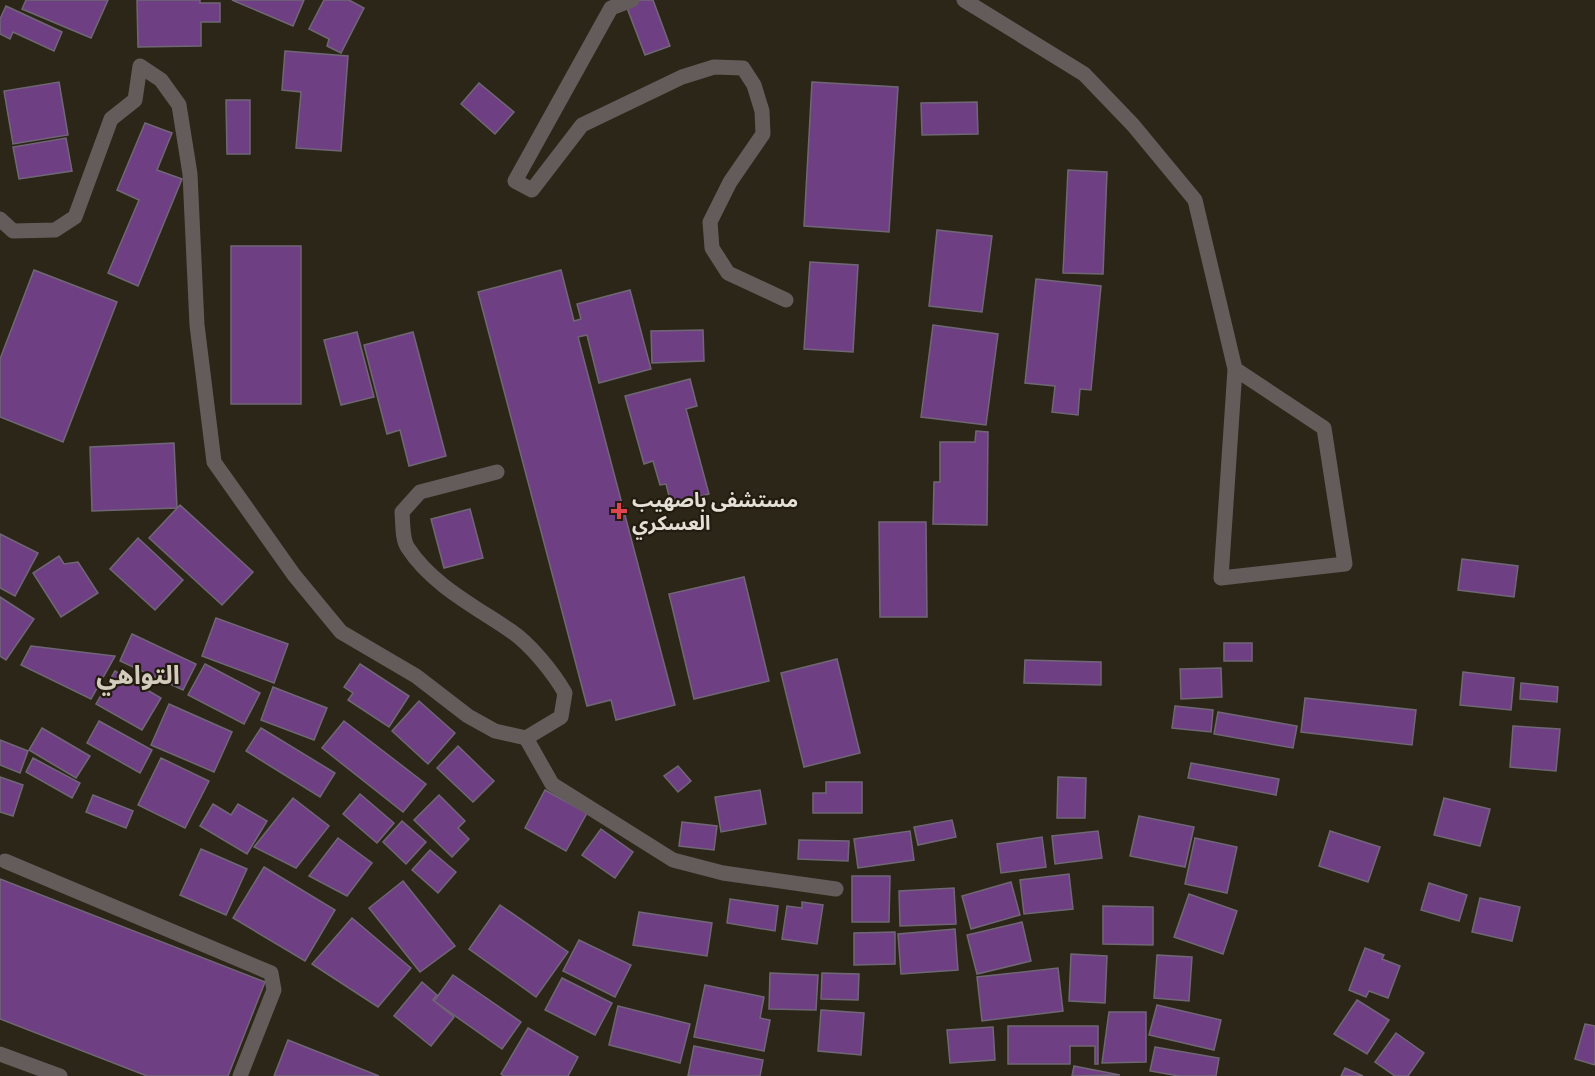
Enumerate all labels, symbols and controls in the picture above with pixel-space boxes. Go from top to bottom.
place label: مستشفى باصهيب العسكري [632,486,798,540]
marker: مستشفى باصهيب العسكري [610,502,628,520]
district label: التواهي [96,657,180,696]

